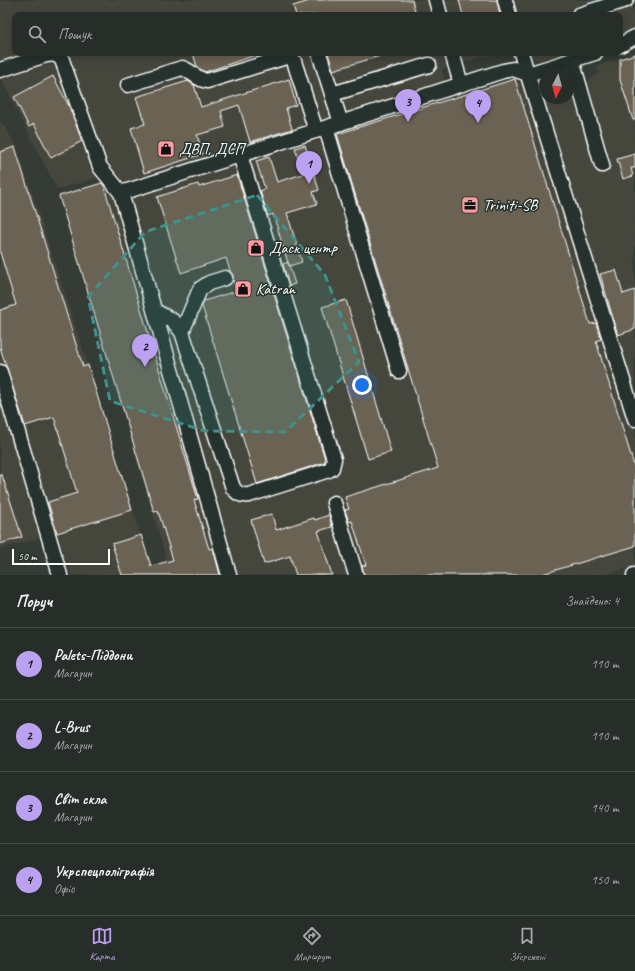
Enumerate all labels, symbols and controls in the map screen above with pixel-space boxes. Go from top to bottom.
search box [12,12,623,56]
icon: search [26,23,48,45]
text: Пошук [58,25,91,44]
north arrow [539,68,575,104]
pin: 3 [395,89,421,122]
pin: 4 [465,90,491,123]
shop icon: ДВП, ДСП [156,139,176,159]
place label: ДВП, ДСП [179,139,247,159]
pin: 1 [296,151,322,184]
office icon: Triniti-SB [460,195,480,215]
place label: Triniti-SB [483,195,539,215]
shop icon: Даск центр [246,238,266,258]
place label: Даск центр [269,238,338,258]
shop icon: Katran [233,279,253,299]
place label: Katran [256,279,296,299]
pin: 2 [132,334,158,367]
your location [352,375,372,395]
scale bar [12,547,110,566]
text: 50 m [18,549,37,563]
text: Поруч [16,591,52,612]
text: Знайдено: 4 [565,593,619,609]
text: Palets-Піддони [54,646,133,665]
text: 1 [26,656,32,672]
text: 110 m [591,656,619,672]
text: Магазин [54,665,92,681]
text: L-Brus [54,718,89,737]
text: 2 [26,728,32,744]
text: 110 m [591,728,619,744]
text: Магазин [54,737,92,753]
text: Світ скла [54,790,106,809]
text: 3 [26,800,32,816]
text: 140 m [591,800,619,816]
text: Магазин [54,809,92,825]
text: Укрспецполіграфія [54,862,154,881]
text: 4 [26,872,32,888]
text: 150 m [591,872,619,888]
text: Офіс [54,881,75,897]
tab: Карта [90,925,115,963]
tab: Маршрут [294,925,330,963]
tab: Збережені [510,925,545,963]

